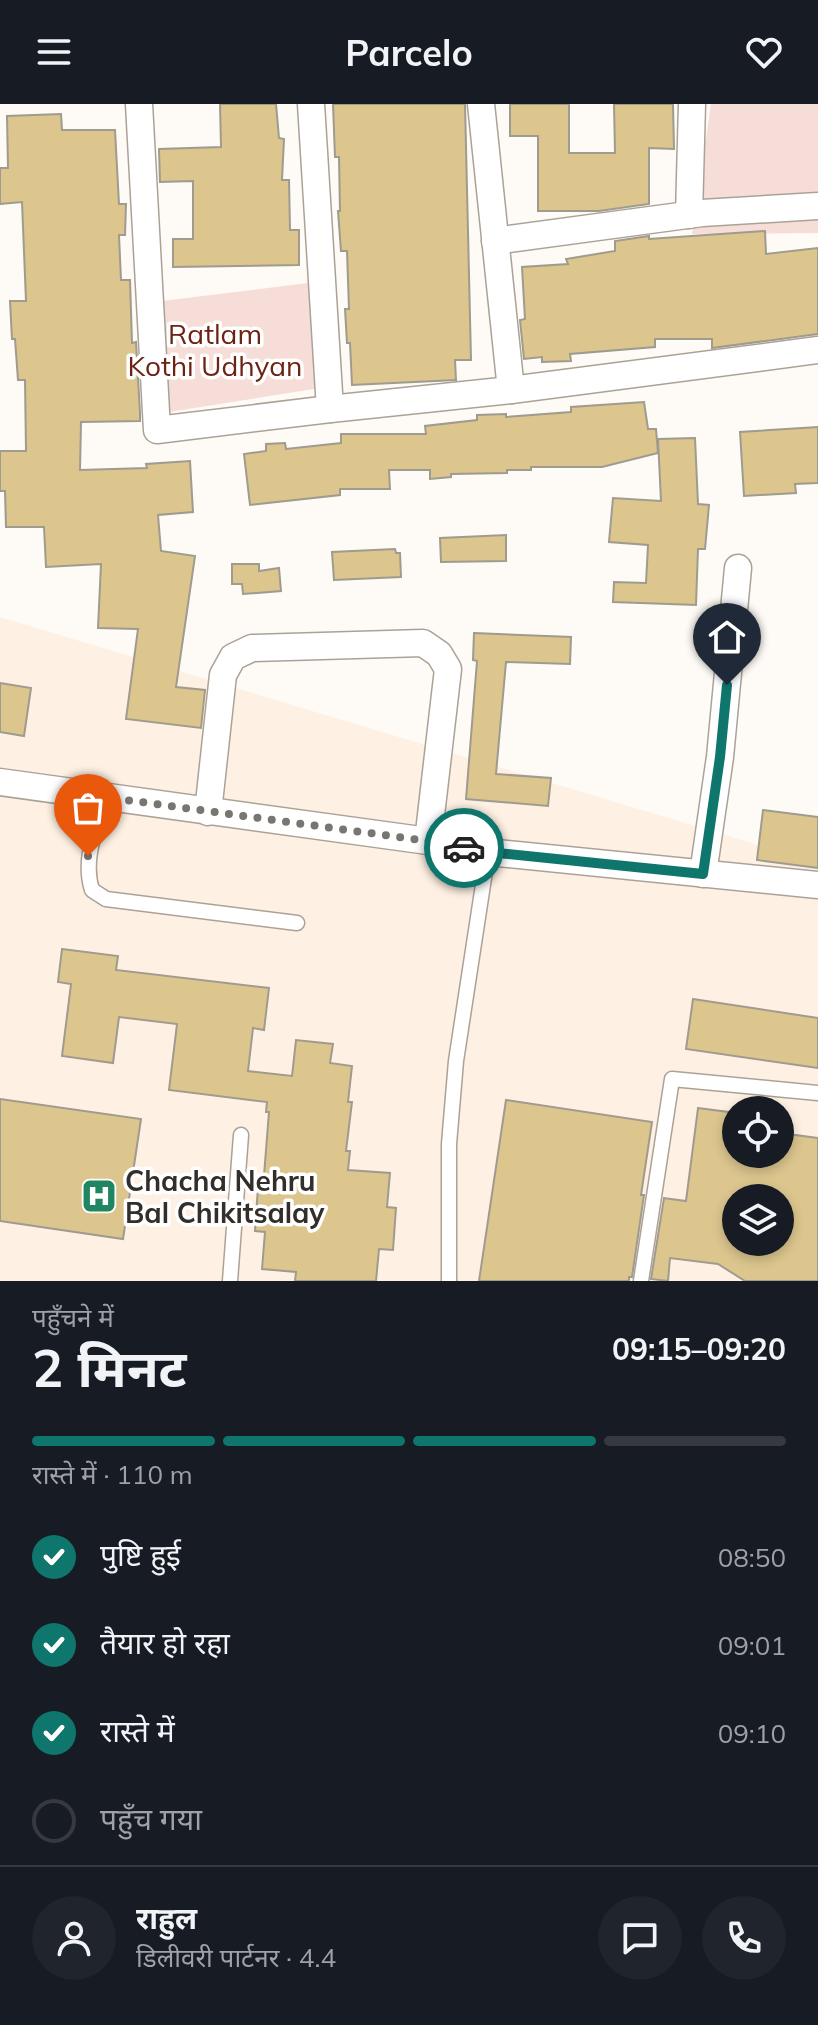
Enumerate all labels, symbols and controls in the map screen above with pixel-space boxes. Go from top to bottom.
icon: menu [32,30,76,74]
text: Parcelo [345,30,473,75]
icon: heart [742,30,786,74]
park label: Ratlam Kothi Udhyan [128,316,302,383]
pin [693,603,761,685]
icon: home [705,615,749,659]
pin [54,774,122,856]
icon: bag [66,786,110,830]
courier [424,808,504,888]
icon: car [442,826,486,870]
map controls [722,1096,794,1256]
button: locate [722,1096,794,1168]
place label: Chacha Nehru Bal Chikitsalay [125,1163,325,1230]
hospital icon: Chacha Nehru Bal Chikitsalay [80,1177,118,1215]
button: layers [722,1184,794,1256]
text: पहुँचने में [32,1301,114,1334]
text: 09:15–09:20 [612,1330,786,1368]
text: 2 मिनट [32,1335,187,1400]
text: रास्ते में · 110 m [32,1458,193,1491]
icon: check [32,1535,76,1579]
text: पुष्टि हुई [100,1536,181,1574]
text: 08:50 [718,1541,786,1574]
icon: check [32,1623,76,1667]
text: तैयार हो रहा [100,1624,230,1662]
text: 09:01 [718,1629,786,1662]
icon: check [32,1711,76,1755]
text: रास्ते में [100,1712,175,1750]
text: 09:10 [718,1717,786,1750]
text: पहुँच गया [100,1800,202,1838]
button: person [32,1896,116,1980]
button: chat [598,1896,682,1980]
button: phone [702,1896,786,1980]
text: राहुल [136,1899,197,1937]
text: डिलीवरी पार्टनर · 4.4 [136,1941,336,1974]

